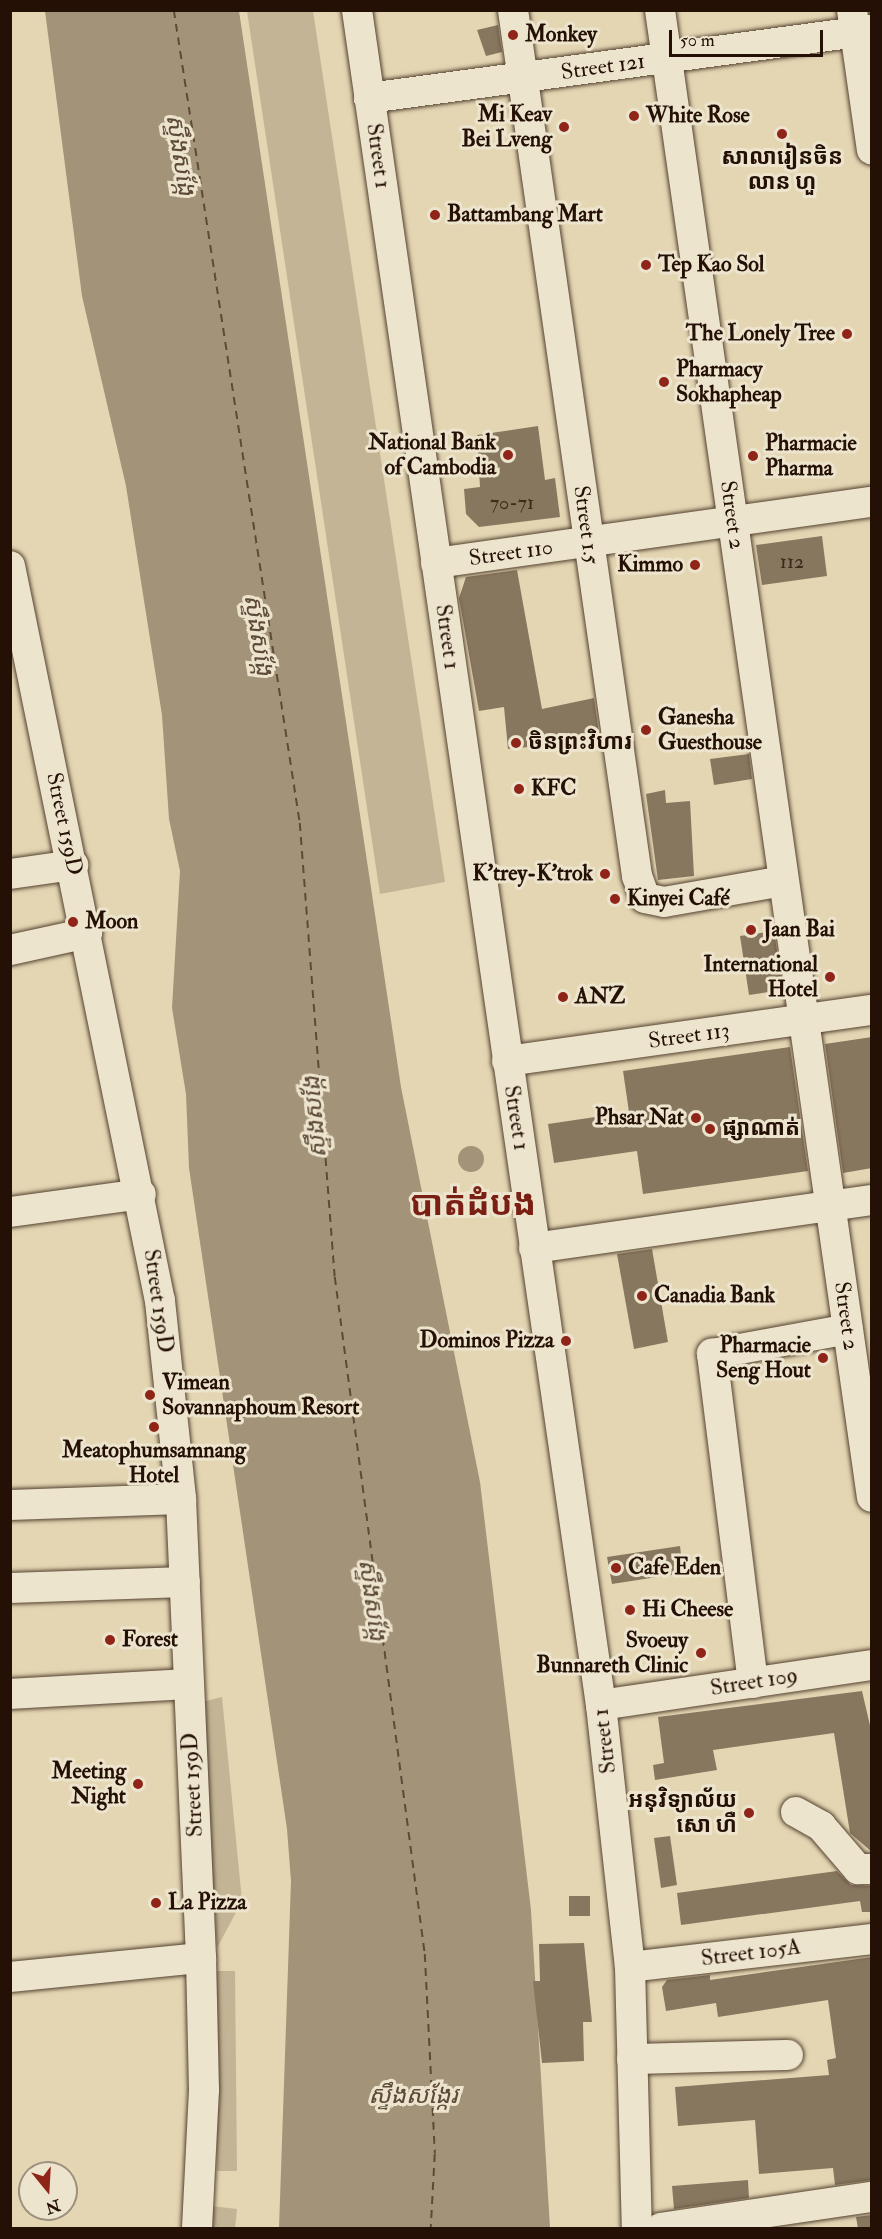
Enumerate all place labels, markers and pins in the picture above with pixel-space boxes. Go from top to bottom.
place label: Monkey [525,22,597,48]
marker: Monkey [506,28,520,42]
place label: Mi Keav Bei Lveng [461,101,552,152]
place label: White Rose [646,103,750,129]
marker: White Rose [627,109,641,123]
marker: Mi Keav Bei Lveng [557,120,571,134]
marker: សាលារៀនចិន លាន ហួ [775,127,789,141]
place label: សាលារៀនចិន លាន ហួ [721,144,843,196]
place label: Battambang Mart [447,202,603,228]
marker: Battambang Mart [428,208,442,222]
place label: Tep Kao Sol [658,252,764,278]
marker: Tep Kao Sol [639,258,653,272]
place label: The Lonely Tree [686,321,835,347]
marker: The Lonely Tree [840,327,854,341]
place label: Pharmacy Sokhapheap [676,356,782,408]
marker: Pharmacy Sokhapheap [657,375,671,389]
place label: National Bank of Cambodia [368,429,496,481]
place label: Pharmacie Pharma [765,430,857,482]
marker: National Bank of Cambodia [501,448,515,462]
marker: Pharmacie Pharma [746,449,760,463]
place label: Kimmo [617,552,683,578]
marker: Kimmo [688,558,702,572]
place label: Ganesha Guesthouse [658,704,762,756]
marker: Ganesha Guesthouse [639,723,653,737]
place label: ចិនព្រះវិហារ [528,730,632,756]
marker: ចិនព្រះវិហារ [509,736,523,750]
place label: KFC [531,776,576,802]
marker: KFC [512,782,526,796]
place label: K'trey-K'trok [473,861,593,887]
marker: K'trey-K'trok [598,867,612,881]
place label: Kinyei Café [627,886,730,912]
marker: Kinyei Café [608,892,622,906]
place label: Moon [85,909,138,935]
marker: Moon [66,915,80,929]
place label: Jaan Bai [763,917,835,943]
marker: Jaan Bai [744,923,758,937]
place label: International Hotel [703,951,818,1002]
marker: International Hotel [823,970,837,984]
place label: ANZ [575,984,625,1010]
marker: ANZ [556,990,570,1004]
place label: Phsar Nat [595,1105,684,1131]
marker: Phsar Nat [689,1111,703,1125]
place label: ផ្សាណាត់ [722,1116,800,1142]
marker: ផ្សាណាត់ [703,1122,717,1136]
place label: Canadia Bank [654,1283,775,1309]
marker: Canadia Bank [635,1289,649,1303]
place label: Dominos Pizza [420,1328,554,1354]
place label: Pharmacie Seng Hout [716,1332,811,1384]
marker: Dominos Pizza [559,1334,573,1348]
marker: Pharmacie Seng Hout [816,1351,830,1365]
place label: Vimean Sovannaphoum Resort [162,1369,359,1420]
marker: Vimean Sovannaphoum Resort [143,1388,157,1402]
marker: Meatophumsamnang Hotel [147,1420,161,1434]
place label: Meatophumsamnang Hotel [62,1437,246,1488]
place label: Cafe Eden [628,1555,721,1581]
marker: Cafe Eden [609,1561,623,1575]
place label: Hi Cheese [642,1597,733,1623]
marker: Hi Cheese [623,1603,637,1617]
place label: Forest [122,1627,178,1653]
place label: Svoeuy Bunnareth Clinic [536,1627,688,1678]
marker: Forest [103,1633,117,1647]
marker: Svoeuy Bunnareth Clinic [692,1644,710,1662]
place label: Meeting Night [52,1758,126,1810]
marker: Meeting Night [131,1777,145,1791]
place label: អនុវិទ្យាល័យ សោ ហឺ [628,1787,737,1838]
marker: អនុវិទ្យាល័យ សោ ហឺ [742,1806,756,1820]
place label: La Pizza [168,1890,247,1916]
marker: La Pizza [149,1896,163,1910]

